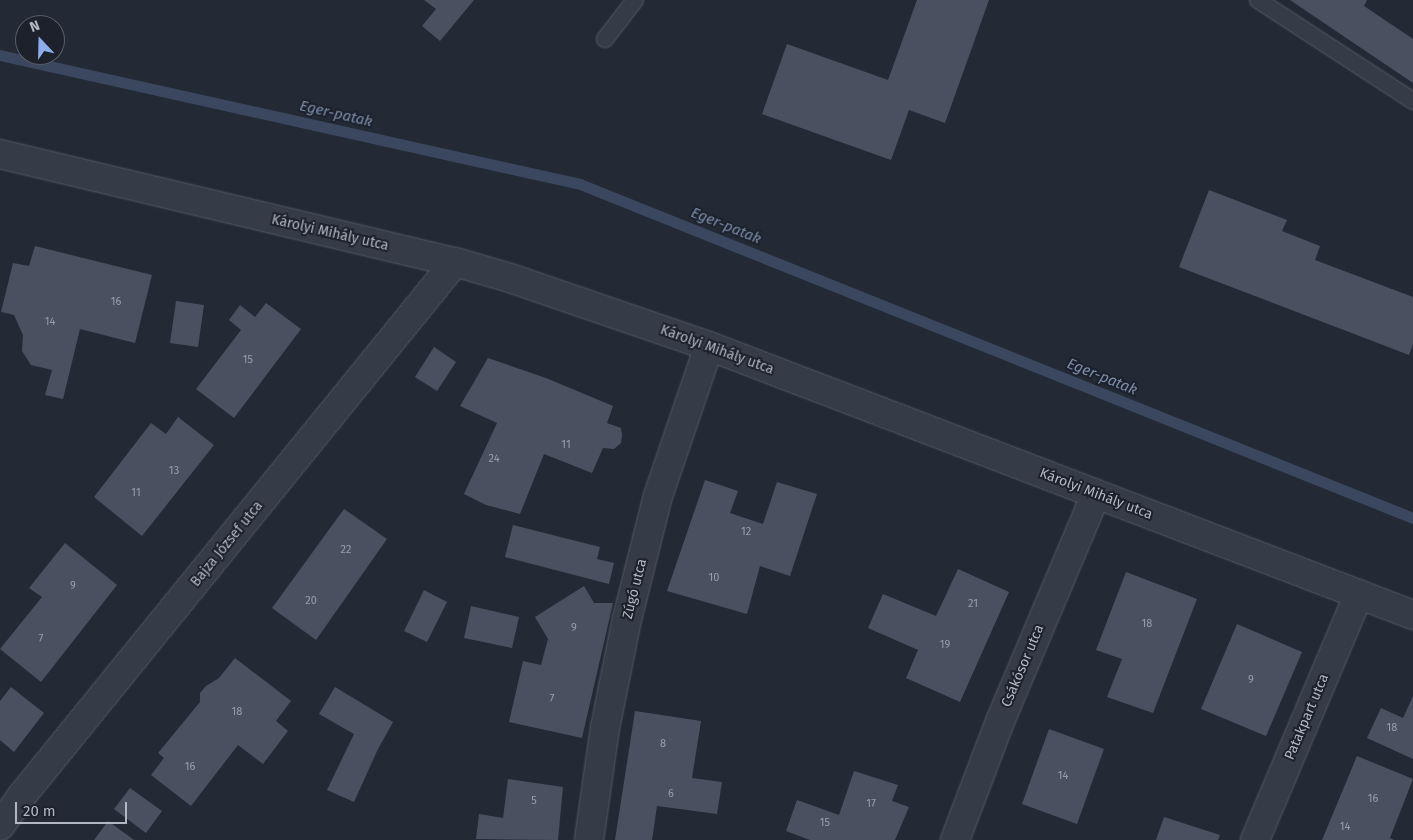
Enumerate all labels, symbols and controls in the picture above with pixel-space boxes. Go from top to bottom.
north arrow [15,15,65,65]
text: N [27,17,42,36]
water label: Eger-patak [298,97,374,131]
water label: Eger-patak [688,204,764,248]
street label: Károlyi Mihály utca [270,211,390,255]
house number: 16 [111,295,121,309]
house number: 14 [45,315,55,329]
street label: Károlyi Mihály utca [658,322,776,378]
house number: 15 [243,353,253,367]
water label: Eger-patak [1064,355,1140,399]
house number: 11 [561,438,571,452]
house number: 24 [489,452,499,466]
house number: 13 [169,464,179,478]
street label: Károlyi Mihály utca [1037,465,1155,523]
house number: 11 [131,486,141,500]
street label: Bajza József utca [187,498,267,590]
house number: 12 [741,525,751,539]
house number: 22 [341,543,351,557]
street label: Zúgó utca [619,557,651,621]
house number: 10 [709,571,719,585]
house number: 9 [70,579,76,593]
house number: 20 [305,594,317,608]
house number: 21 [968,597,978,611]
house number: 18 [1142,617,1152,631]
house number: 9 [571,621,577,635]
street label: Csákósor utca [998,622,1048,710]
house number: 7 [39,632,43,646]
house number: 19 [940,638,950,652]
street label: Patakpart utca [1281,671,1333,763]
house number: 9 [1248,673,1254,687]
house number: 7 [550,692,554,706]
house number: 18 [232,705,242,719]
house number: 18 [1387,721,1397,735]
house number: 8 [660,737,666,751]
house number: 16 [185,760,195,774]
house number: 14 [1058,769,1068,783]
house number: 6 [668,787,674,801]
scale bar [18,792,130,824]
house number: 16 [1368,792,1378,806]
house number: 5 [531,794,537,808]
house number: 17 [866,797,876,811]
text: 20 m [23,802,56,820]
house number: 15 [820,816,830,830]
house number: 14 [1340,820,1350,834]

